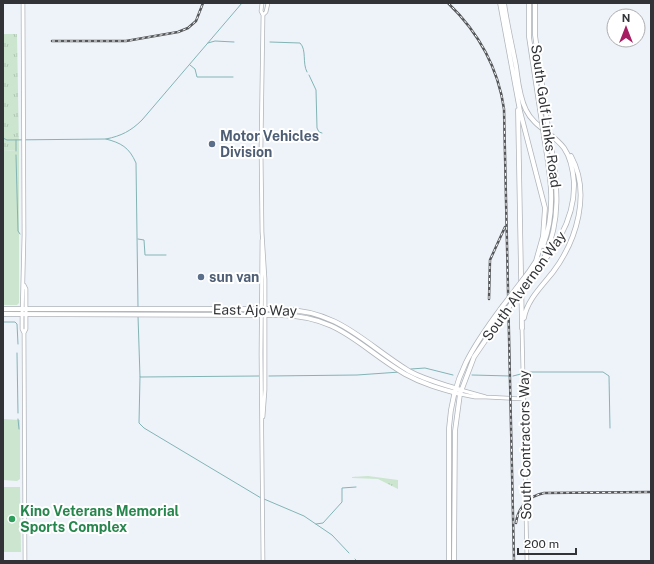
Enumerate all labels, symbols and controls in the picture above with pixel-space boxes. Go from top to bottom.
north arrow [606,8,646,48]
text: N [622,12,630,24]
street label: South Golf Links Road [528,43,564,189]
place label: Motor Vehicles Division [220,128,319,160]
marker: Motor Vehicles Division [207,139,217,149]
street label: South Alvernon Way [479,228,569,344]
place label: sun van [209,269,259,285]
marker: sun van [196,272,206,282]
street label: East Ajo Way [213,301,298,319]
street label: South Contractors Way [516,369,534,520]
place label: Kino Veterans Memorial Sports Complex [20,503,180,535]
marker: Kino Veterans Memorial Sports Complex [7,514,17,524]
scale bar [518,530,576,556]
text: 200 m [524,537,559,551]

